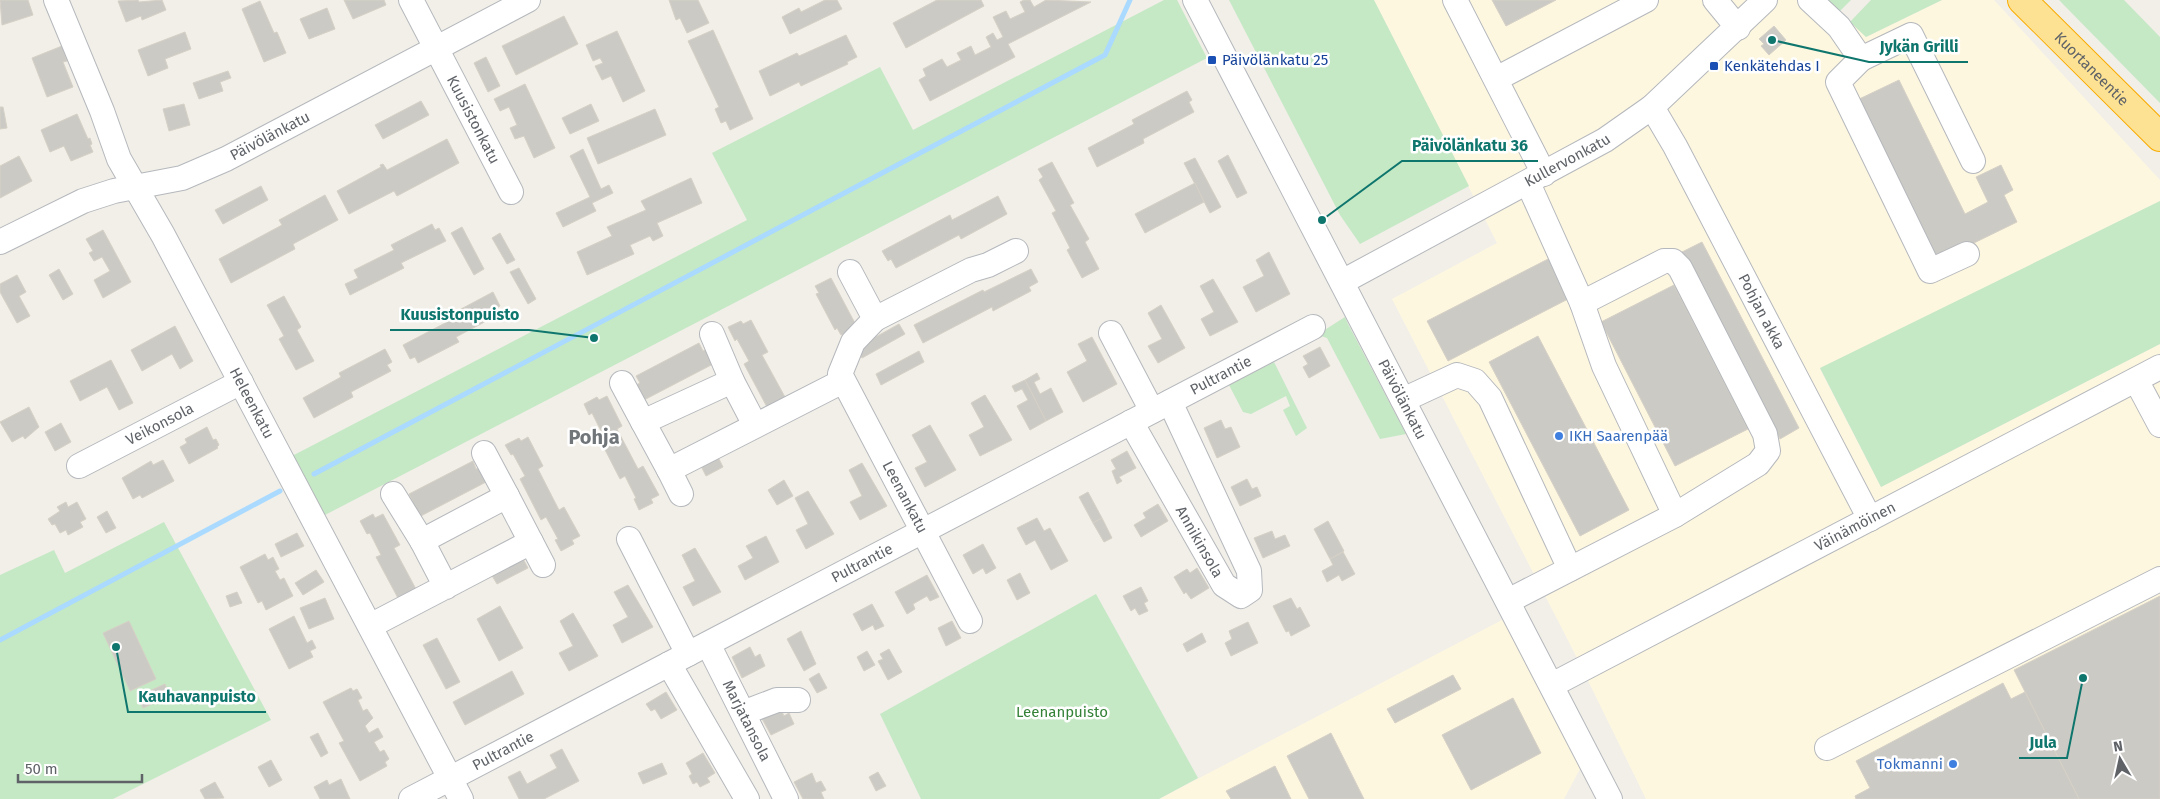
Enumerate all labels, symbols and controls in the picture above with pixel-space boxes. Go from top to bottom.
street label: Kuortaneentie [2051,28,2132,110]
callout: Jykän Grilli [1869,31,1968,62]
text: Jykän Grilli [1878,37,1959,56]
place label: Päivölänkatu 25 [1222,51,1328,69]
marker: Päivölänkatu 25 [1206,54,1218,66]
place label: Kenkätehdas I [1724,57,1820,75]
marker: Kenkätehdas I [1708,60,1720,72]
street label: Kuusistonkatu [443,73,504,167]
street label: Päivölänkatu [227,108,313,164]
callout: Päivölänkatu 36 [1402,130,1538,161]
street label: Kullervonkatu [1521,130,1614,191]
text: Päivölänkatu 36 [1412,136,1528,155]
street label: Pohjan akka [1734,271,1789,352]
callout: Kuusistonpuisto [390,299,529,330]
text: Kuusistonpuisto [401,305,519,324]
street label: Pultrantie [1187,352,1255,399]
street label: Päivölänkatu [1374,356,1431,442]
street label: Heleenkatu [226,365,278,442]
street label: Veikonsola [123,399,197,449]
district label: Pohja [568,425,620,449]
place label: IKH Saarenpää [1569,427,1668,445]
marker: IKH Saarenpää [1553,430,1565,442]
street label: Leenankatu [879,458,931,536]
street label: Väinämöinen [1812,498,1899,555]
street label: Annikinsola [1172,503,1227,581]
street label: Pultrantie [828,540,896,587]
street label: Marjatansola [719,677,775,764]
callout: Kauhavanpuisto [128,681,266,712]
text: Kauhavanpuisto [138,687,256,706]
park label: Leenanpuisto [1016,703,1108,721]
street label: Pultrantie [469,727,537,774]
callout: Jula [2019,727,2067,758]
text: Jula [2028,733,2057,752]
north arrow [2095,734,2145,784]
text: N [2112,738,2124,756]
scale bar [18,752,141,784]
place label: Tokmanni [1877,755,1943,773]
marker: Tokmanni [1947,758,1959,770]
text: 50 m [25,760,58,778]

